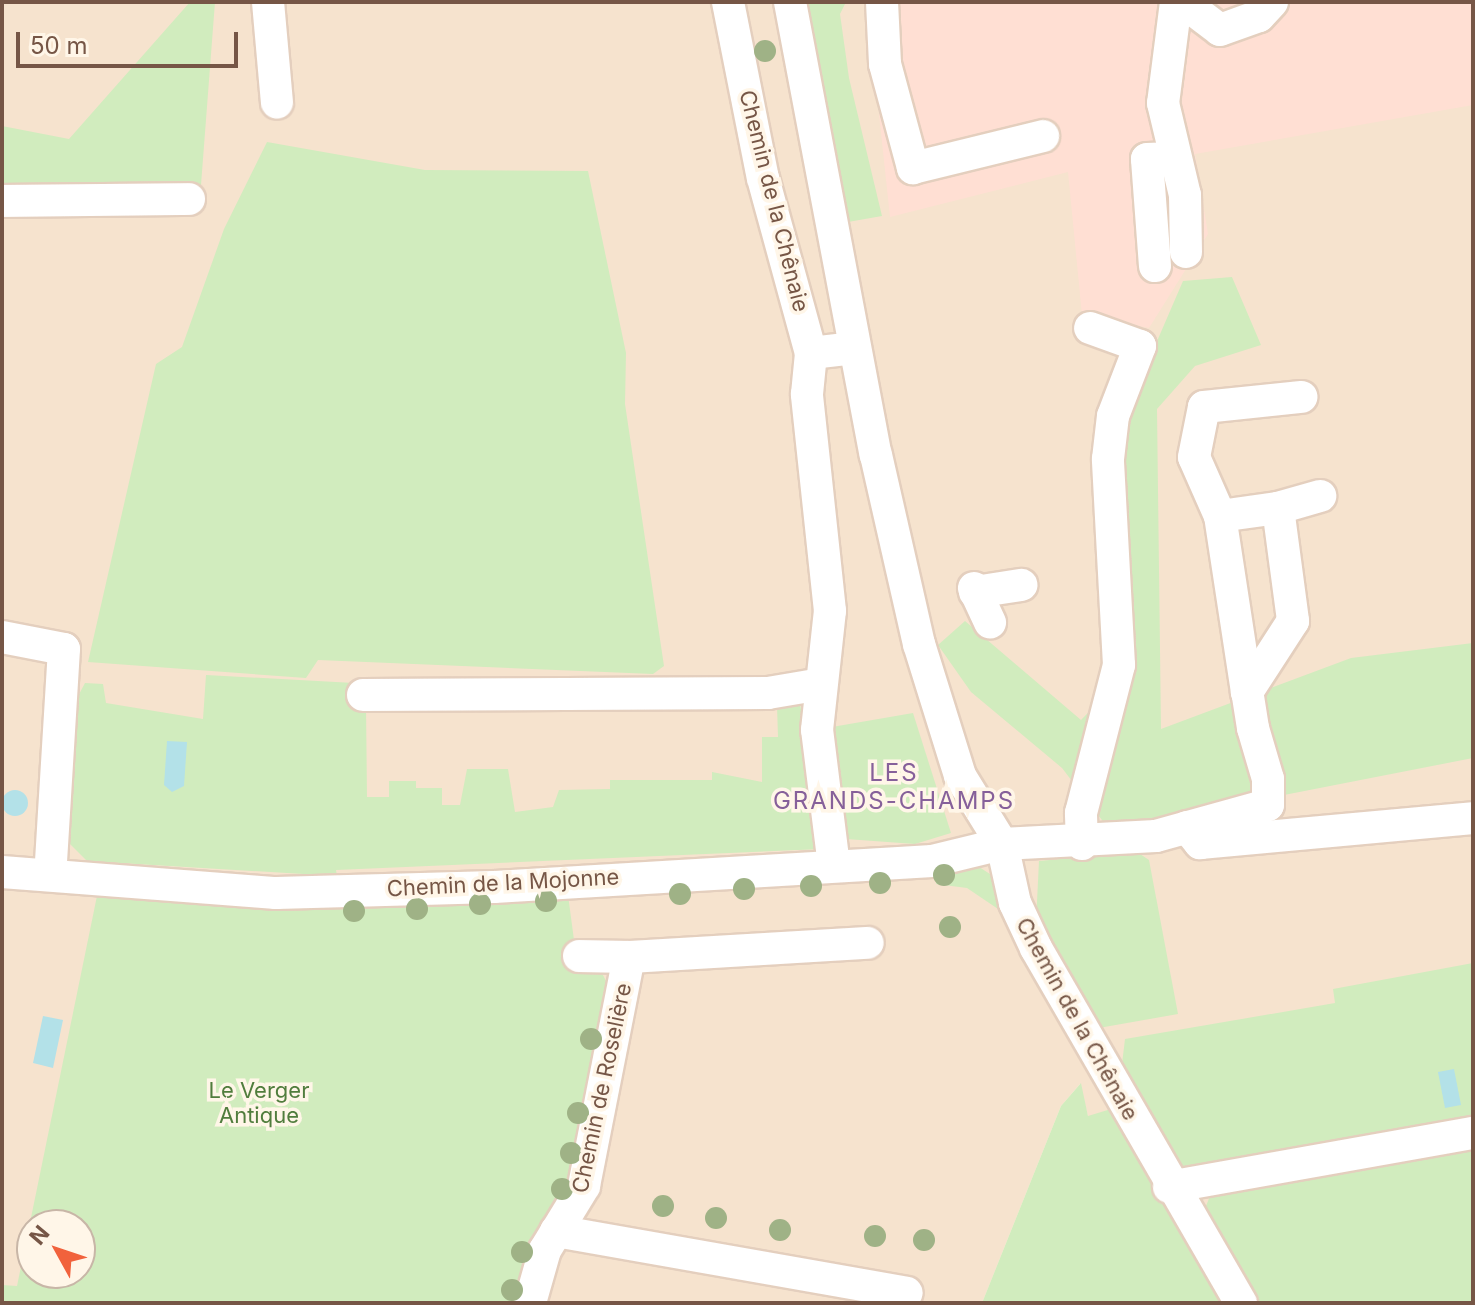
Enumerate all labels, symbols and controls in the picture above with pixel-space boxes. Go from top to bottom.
scale bar [20,16,242,66]
text: 50 m [30,31,88,60]
street label: Chemin de la Chênaie [734,87,814,315]
district label: LES GRANDS-CHAMPS [773,759,1015,815]
street label: Chemin de la Mojonne [386,864,620,902]
street label: Chemin de la Chênaie [1010,913,1144,1125]
street label: Chemin de Roselière [567,981,637,1195]
park label: Le Verger Antique [209,1077,309,1128]
north arrow [16,1209,96,1289]
text: N [24,1220,54,1250]

